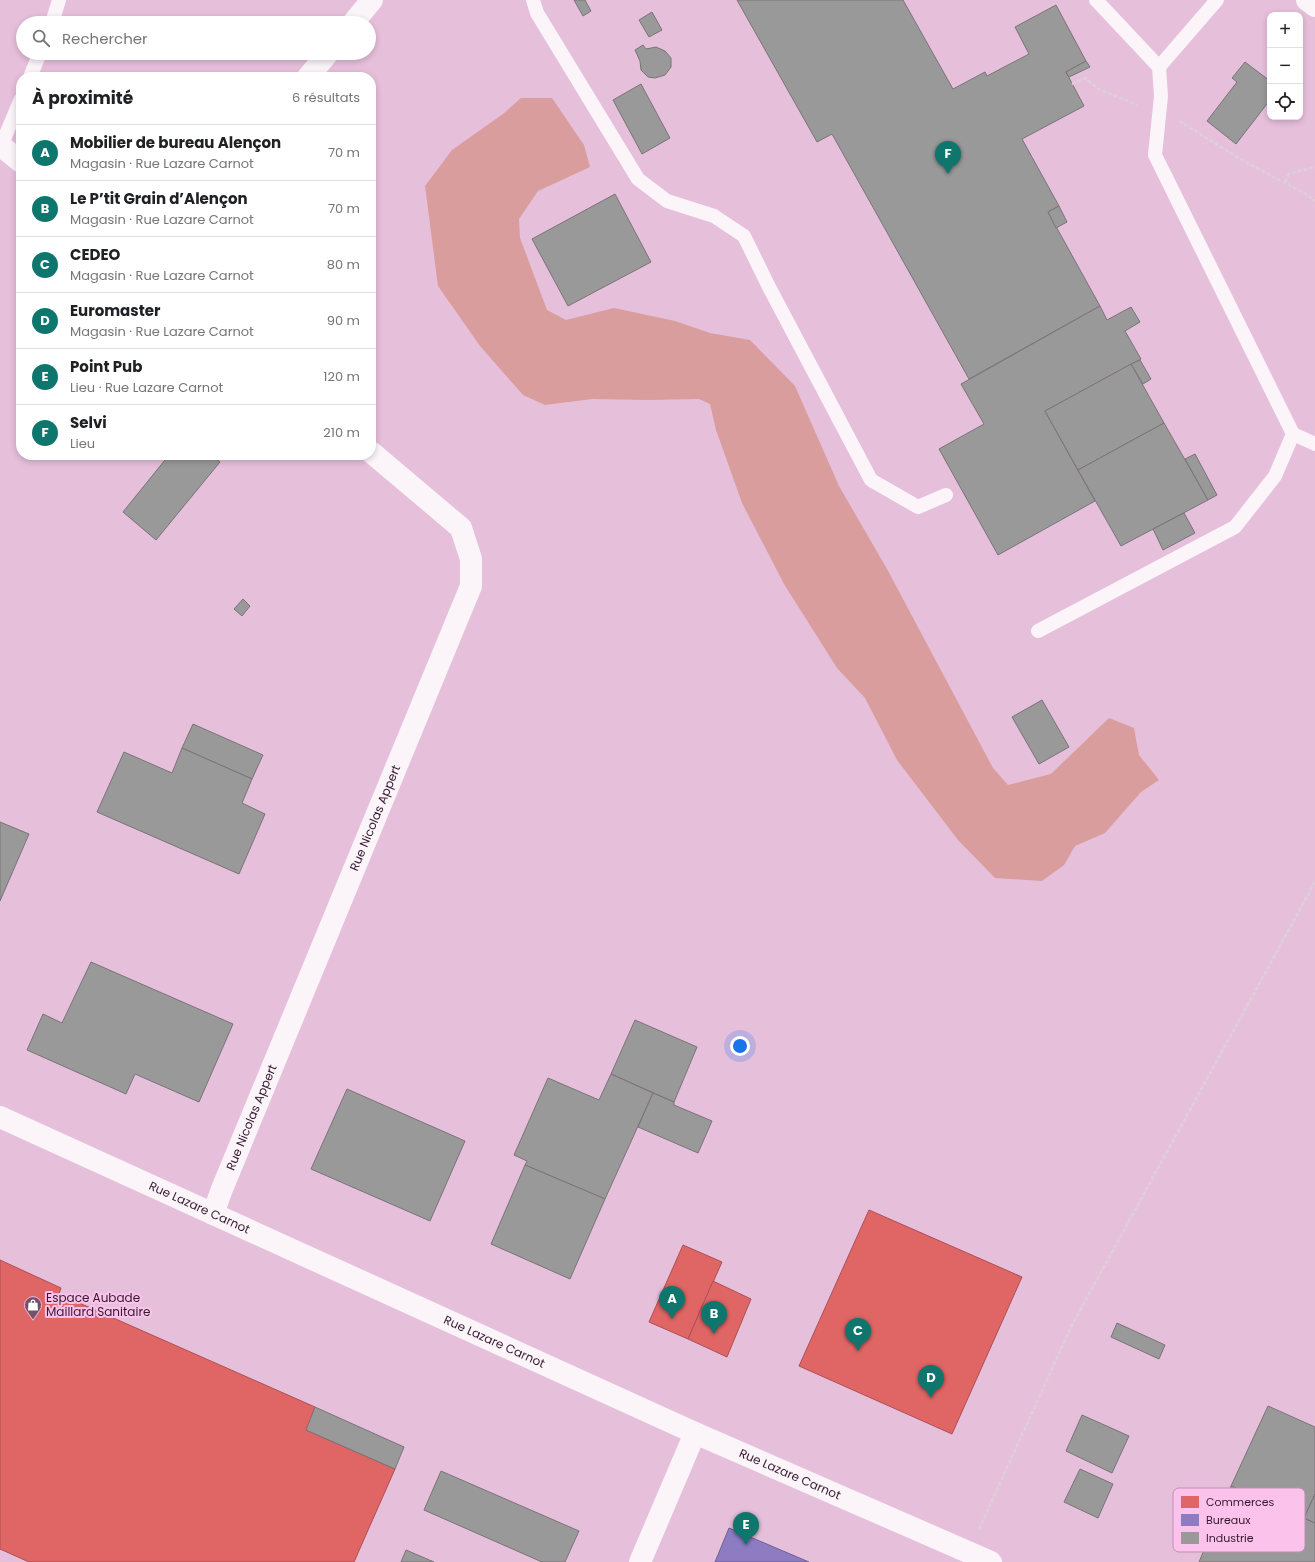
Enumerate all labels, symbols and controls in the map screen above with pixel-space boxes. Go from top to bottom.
map controls [1267,12,1303,120]
button: + [1267,12,1303,48]
search box [16,16,376,60]
icon: search [30,27,52,49]
text: Rechercher [62,28,148,49]
button: − [1267,48,1303,84]
button: locate [1267,84,1303,120]
text: À proximité [32,86,133,110]
text: 6 résultats [292,88,360,107]
text: Mobilier de bureau Alençon [70,132,281,153]
pin: F [935,141,961,174]
text: A [40,143,50,162]
text: 70 m [328,143,360,162]
text: Magasin · Rue Lazare Carnot [70,154,254,173]
text: Le P’tit Grain d’Alençon [70,188,248,209]
text: B [41,199,49,218]
text: 70 m [328,199,360,218]
text: Magasin · Rue Lazare Carnot [70,210,254,229]
text: CEDEO [70,244,120,265]
text: C [40,255,50,274]
text: 80 m [327,255,360,274]
text: Magasin · Rue Lazare Carnot [70,266,254,285]
text: Euromaster [70,300,160,321]
text: D [40,311,50,330]
text: 90 m [327,311,360,330]
text: Magasin · Rue Lazare Carnot [70,322,254,341]
text: Point Pub [70,356,142,377]
text: E [41,367,49,386]
text: 120 m [323,367,360,386]
text: Lieu · Rue Lazare Carnot [70,378,223,397]
text: Selvi [70,412,107,433]
text: F [41,423,49,442]
text: 210 m [323,423,360,442]
text: Lieu [70,434,95,453]
street label: Rue Nicolas Appert [345,762,404,873]
your location [730,1036,750,1056]
street label: Rue Nicolas Appert [222,1062,281,1173]
street label: Rue Lazare Carnot [146,1177,253,1238]
pin: A [659,1286,685,1319]
place label: Espace Aubade Maillard Sanitaire [46,1289,150,1320]
shop icon: Espace Aubade Maillard Sanitaire [23,1295,43,1320]
pin: B [701,1301,727,1334]
street label: Rue Lazare Carnot [441,1311,548,1372]
pin: C [845,1318,871,1351]
pin: D [918,1365,944,1398]
street label: Rue Lazare Carnot [737,1444,844,1504]
legend [1173,1488,1305,1552]
text: Commerces [1206,1494,1275,1510]
pin: E [733,1512,759,1545]
text: Bureaux [1206,1512,1251,1528]
text: Industrie [1206,1530,1254,1546]

